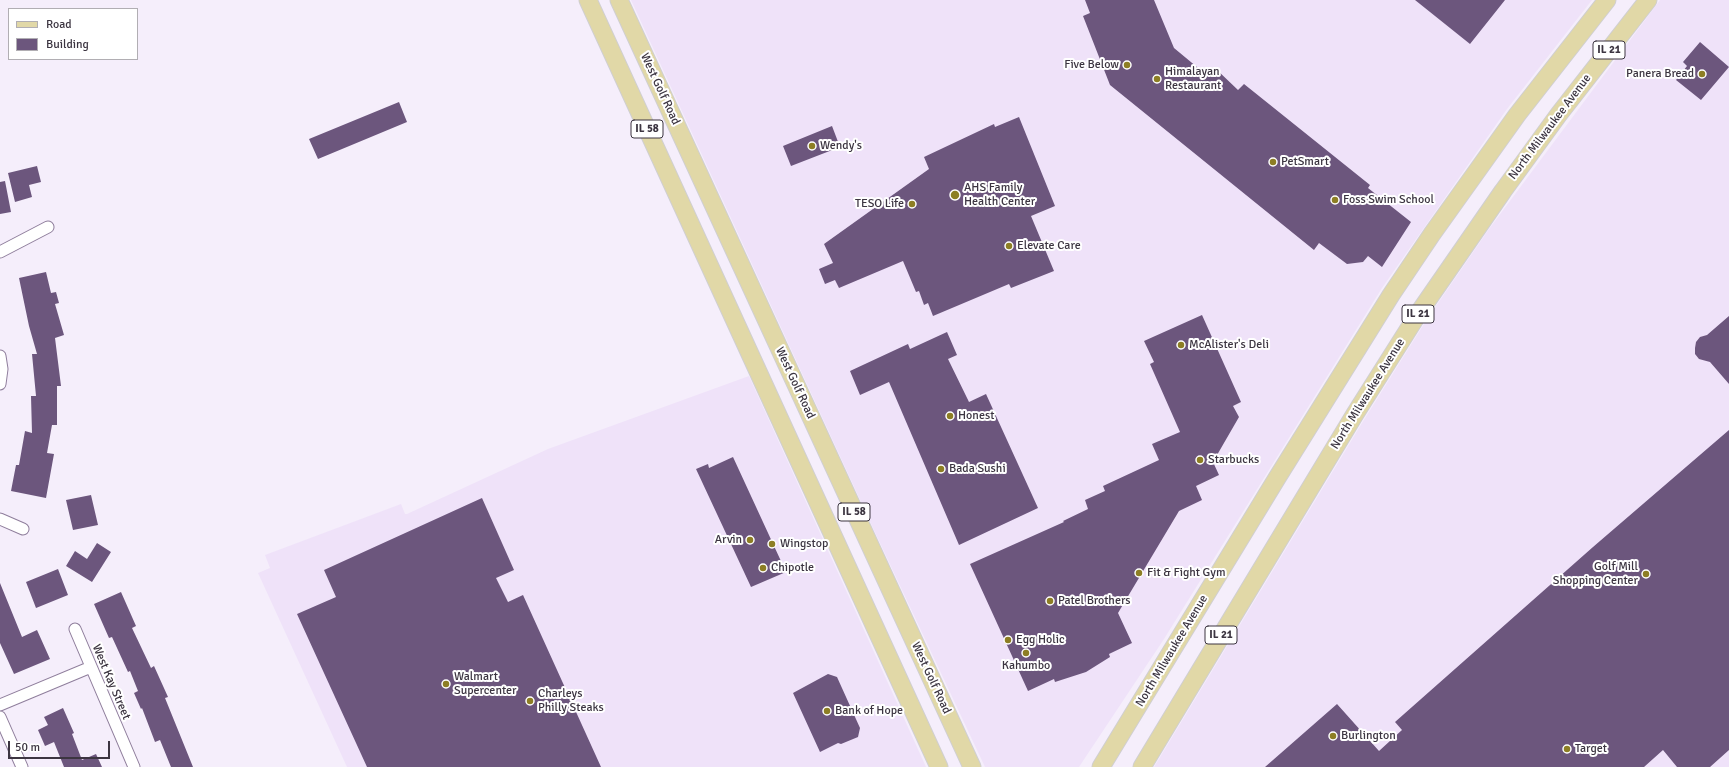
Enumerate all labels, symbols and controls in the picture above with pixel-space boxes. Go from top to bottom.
legend [8,8,138,60]
text: Road [46,17,72,32]
text: Building [46,37,89,52]
road number: IL 21 [1593,41,1625,59]
street label: West Golf Road [637,51,683,127]
place label: Five Below [1064,58,1119,72]
marker: Five Below [1122,60,1132,70]
place label: Himalayan Restaurant [1165,65,1221,93]
place label: Panera Bread [1626,67,1694,81]
marker: Panera Bread [1697,69,1707,79]
street label: North Milwaukee Avenue [1506,72,1594,182]
marker: Himalayan Restaurant [1152,74,1162,84]
road number: IL 58 [631,120,663,138]
place label: Wendy's [820,139,862,153]
marker: Wendy's [807,141,817,151]
place label: PetSmart [1281,155,1329,169]
marker: PetSmart [1268,157,1278,167]
place label: AHS Family Health Center [964,181,1035,209]
marker: AHS Family Health Center [949,189,961,201]
place label: Foss Swim School [1343,193,1434,207]
marker: Foss Swim School [1330,195,1340,205]
place label: TESO Life [855,197,904,211]
marker: TESO Life [907,199,917,209]
place label: Elevate Care [1017,239,1081,253]
marker: Elevate Care [1004,241,1014,251]
road number: IL 21 [1402,305,1434,323]
street label: North Milwaukee Avenue [1328,336,1408,452]
place label: McAlister's Deli [1189,338,1269,352]
marker: McAlister's Deli [1176,340,1186,350]
street label: West Golf Road [772,345,818,421]
place label: Honest [958,409,994,423]
marker: Honest [945,411,955,421]
place label: Starbucks [1208,453,1259,467]
marker: Starbucks [1195,455,1205,465]
place label: Bada Sushi [949,462,1006,476]
marker: Bada Sushi [936,464,946,474]
road number: IL 58 [838,503,870,521]
place label: Arvin [715,533,742,547]
marker: Arvin [745,535,755,545]
place label: Wingstop [780,537,828,551]
marker: Wingstop [767,539,777,549]
place label: Golf Mill Shopping Center [1553,560,1638,588]
place label: Chipotle [771,561,814,575]
marker: Chipotle [758,563,768,573]
place label: Fit & Fight Gym [1147,566,1225,580]
marker: Fit & Fight Gym [1134,568,1144,578]
marker: Golf Mill Shopping Center [1641,569,1651,579]
street label: North Milwaukee Avenue [1133,592,1211,710]
place label: Patel Brothers [1058,594,1131,608]
marker: Patel Brothers [1045,596,1055,606]
road number: IL 21 [1205,626,1237,644]
place label: Egg Holic [1016,633,1065,647]
marker: Egg Holic [1003,635,1013,645]
street label: West Golf Road [908,640,954,716]
street label: West Kay Street [89,642,133,722]
marker: Kahumbo [1021,648,1031,658]
place label: Kahumbo [1002,659,1050,673]
place label: Walmart Supercenter [454,670,516,698]
marker: Walmart Supercenter [441,679,451,689]
place label: Charleys Philly Steaks [538,687,604,715]
marker: Charleys Philly Steaks [525,696,535,706]
place label: Bank of Hope [835,704,903,718]
marker: Bank of Hope [822,706,832,716]
place label: Burlington [1341,729,1396,743]
marker: Burlington [1328,731,1338,741]
scale bar [10,733,112,759]
text: 50 m [15,740,40,755]
place label: Target [1575,742,1607,756]
marker: Target [1562,744,1572,754]

